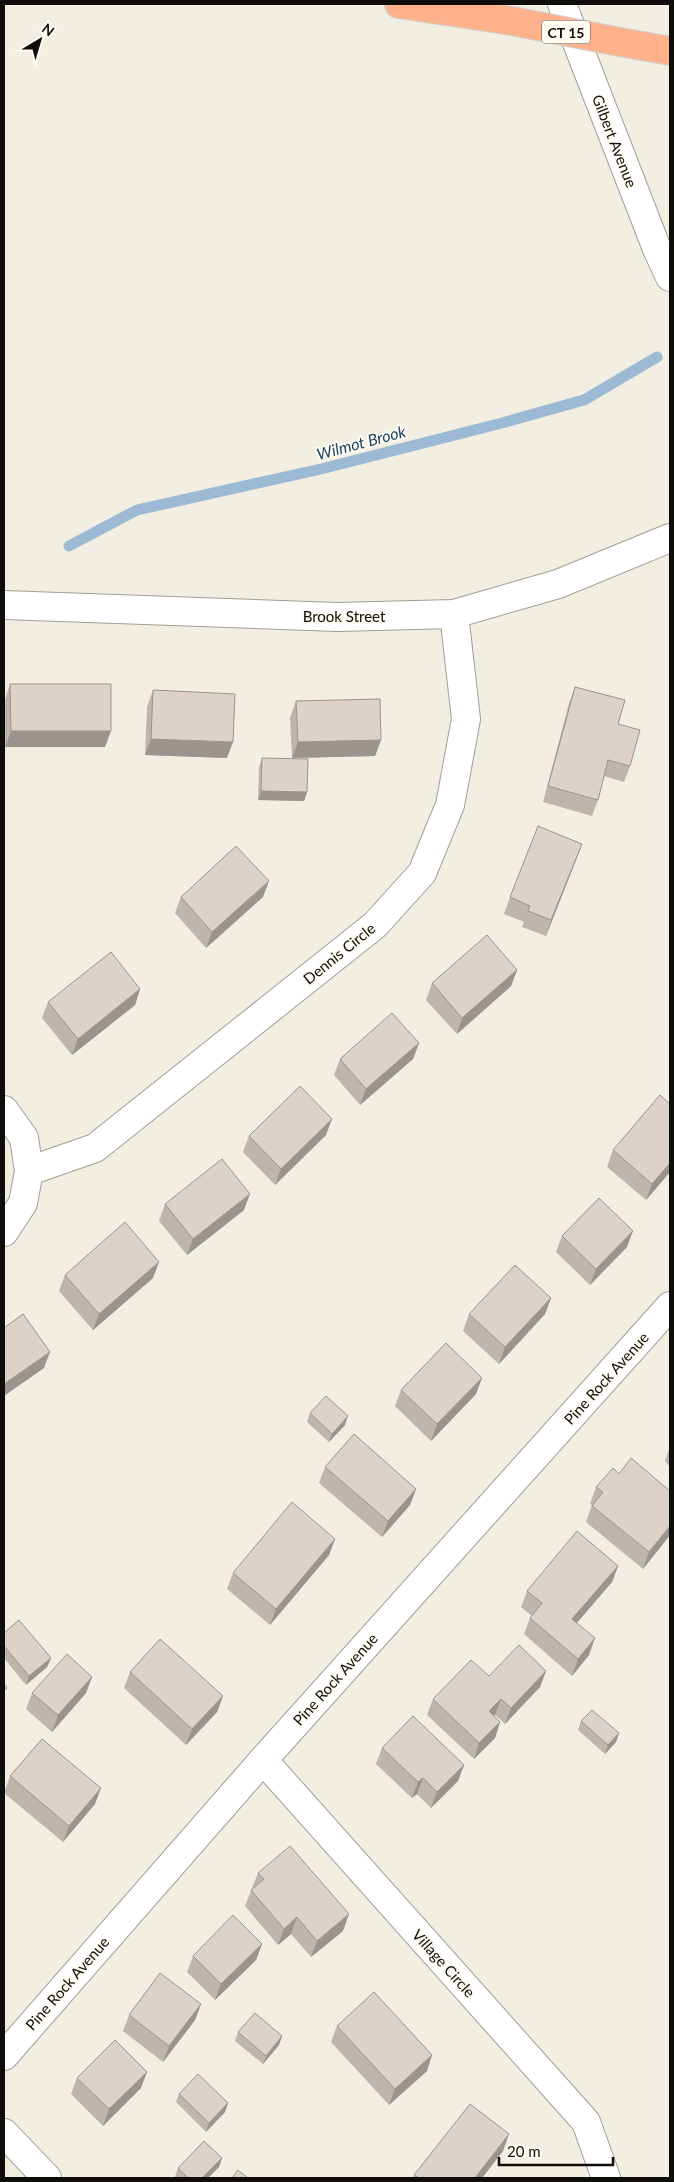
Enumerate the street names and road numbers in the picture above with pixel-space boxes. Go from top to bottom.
road number: CT 15 [542,21,590,44]
street label: Gilbert Avenue [589,92,641,190]
street label: Brook Street [303,607,386,625]
street label: Dennis Circle [299,918,379,987]
street label: Pine Rock Avenue [560,1328,652,1428]
street label: Pine Rock Avenue [289,1629,381,1729]
street label: Village Circle [409,1925,479,2001]
street label: Pine Rock Avenue [22,1933,113,2033]

